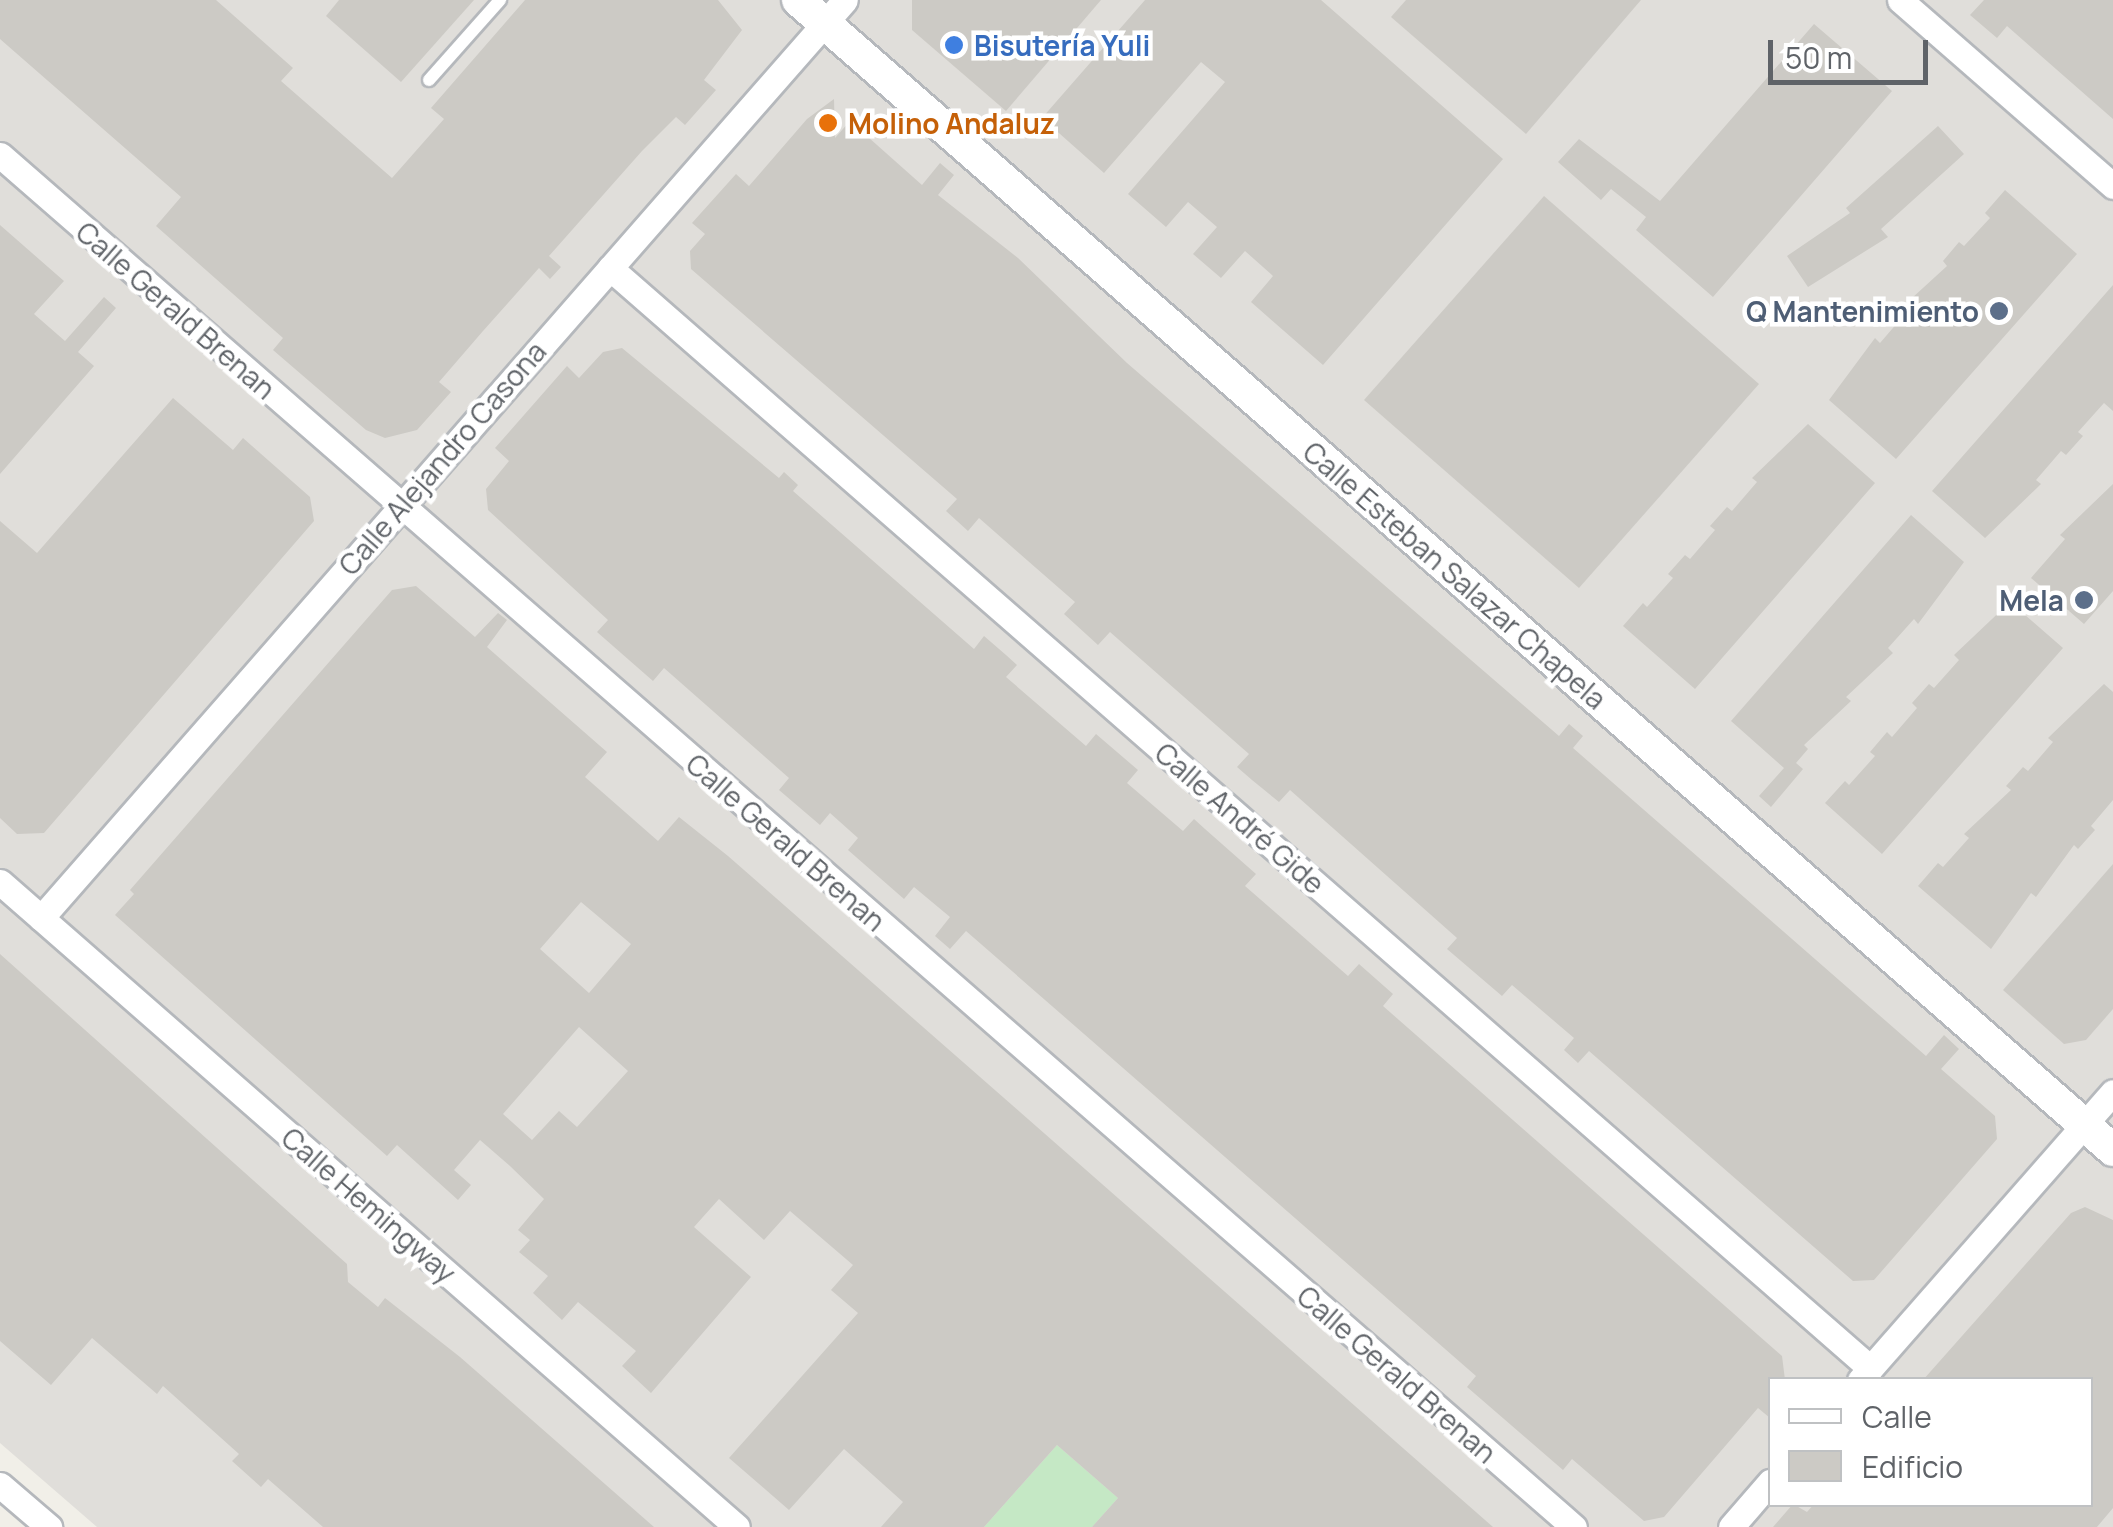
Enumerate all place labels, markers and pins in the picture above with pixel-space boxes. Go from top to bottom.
place label: Bisutería Yuli [974,28,1150,62]
marker: Bisutería Yuli [943,34,965,56]
place label: Molino Andaluz [848,106,1055,140]
marker: Molino Andaluz [817,112,839,134]
place label: Q Mantenimiento [1746,294,1979,328]
marker: Q Mantenimiento [1988,300,2010,322]
place label: Mela [1999,583,2064,617]
marker: Mela [2073,589,2095,611]

